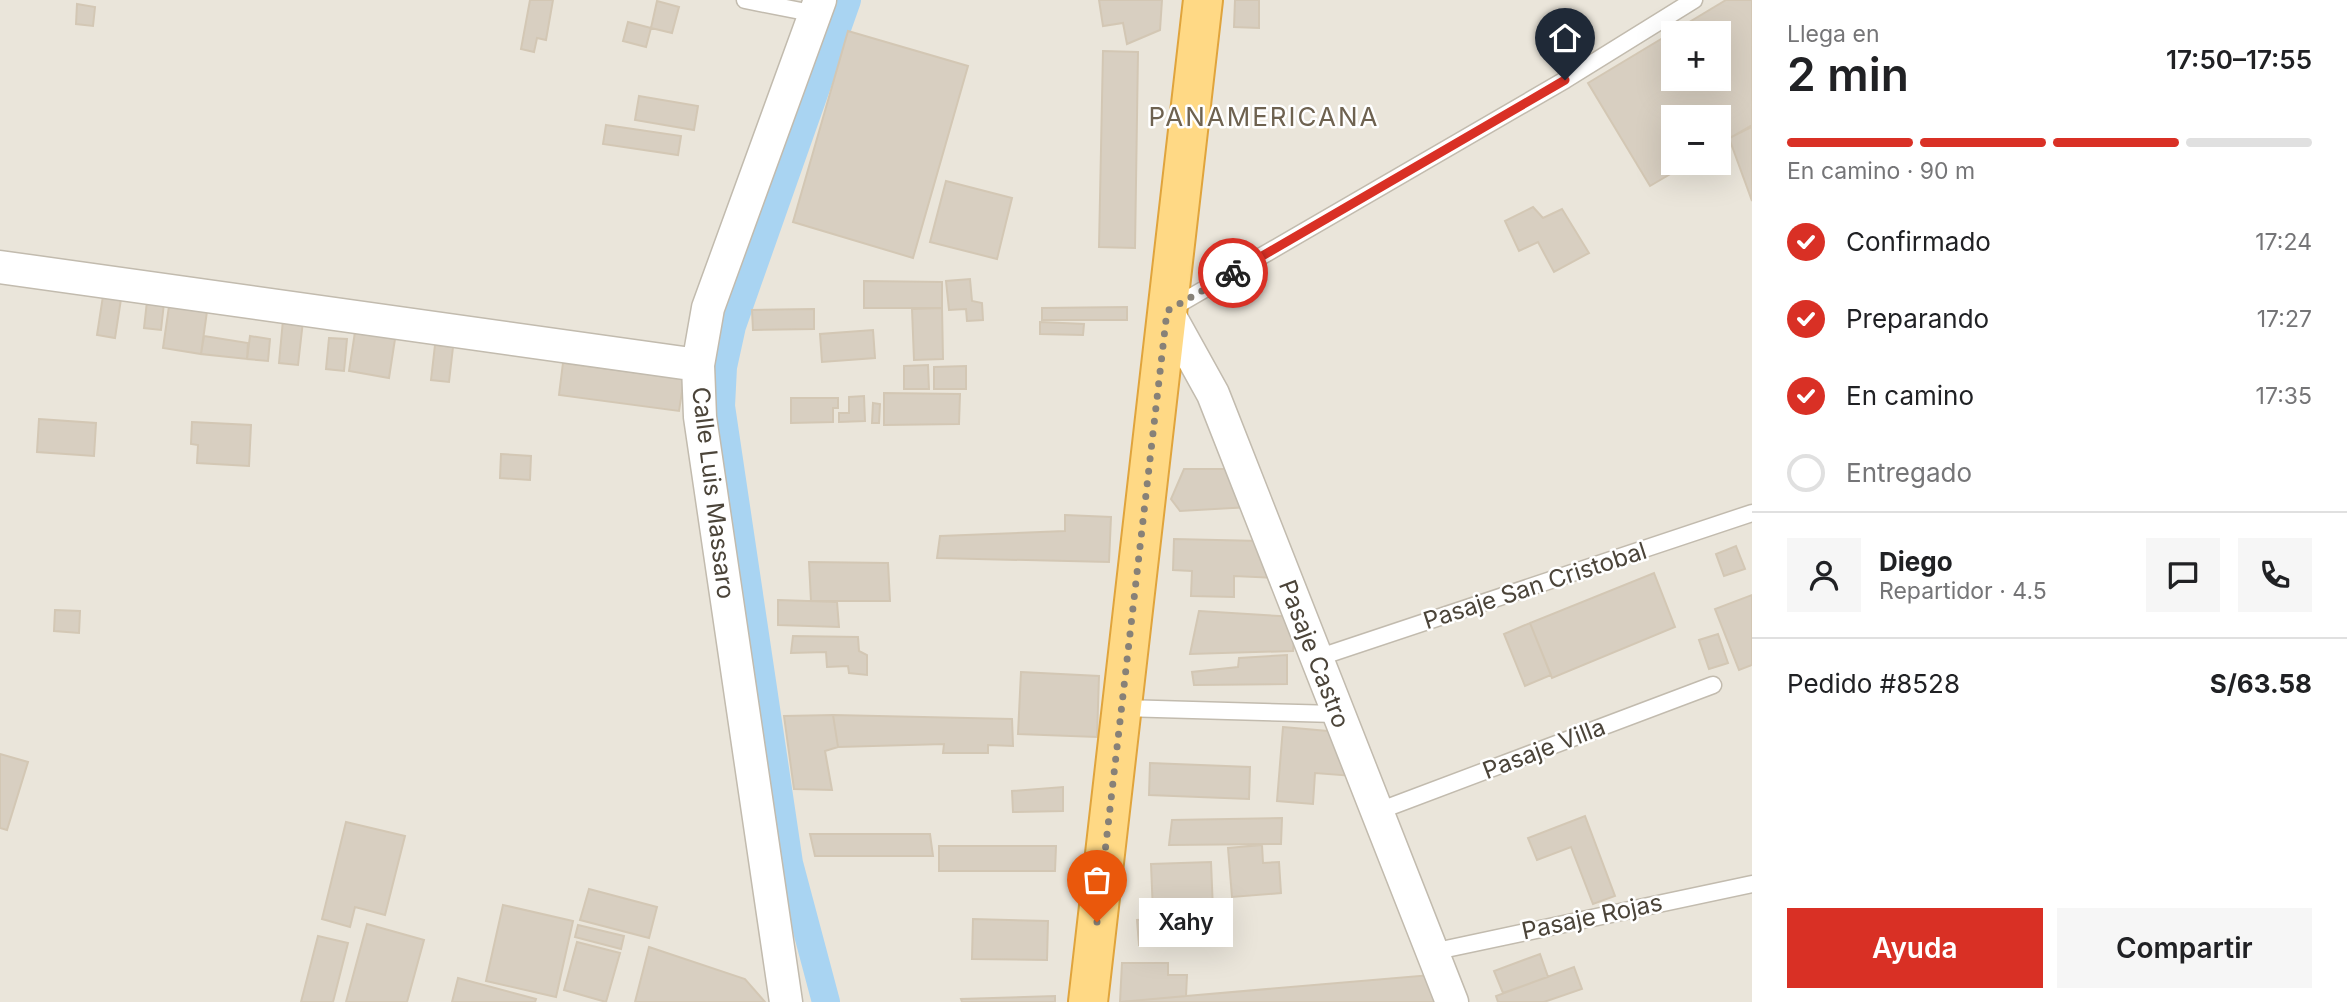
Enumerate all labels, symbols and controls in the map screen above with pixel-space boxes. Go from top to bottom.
pin [1535,8,1595,80]
icon: home [1546,19,1584,57]
text: Llega en [1787,20,1879,48]
map controls [1661,21,1731,175]
button: + [1661,21,1731,91]
text: 17:50–17:55 [2166,44,2312,75]
text: 2 min [1787,46,1909,102]
district label: PANAMERICANA [1149,101,1379,132]
button: − [1661,105,1731,175]
text: En camino · 90 m [1787,157,1975,185]
icon: check [1787,223,1825,261]
text: Confirmado [1846,226,1991,257]
text: 17:24 [2255,228,2312,256]
courier [1198,238,1268,308]
icon: bike [1214,254,1252,292]
icon: check [1787,300,1825,338]
text: Preparando [1846,303,1989,334]
text: 17:27 [2257,305,2312,333]
icon: check [1787,377,1825,415]
text: En camino [1846,380,1974,411]
text: 17:35 [2256,382,2312,410]
street label: Calle Luis Massaro [686,385,741,601]
text: Entregado [1846,457,1972,488]
street label: Pasaje San Cristobal [1420,536,1650,635]
button: person [1787,538,1861,612]
button: chat [2146,538,2220,612]
button: phone [2238,538,2312,612]
text: Diego [1879,546,1953,577]
street label: Pasaje Castro [1273,576,1356,732]
text: Repartidor · 4.5 [1879,577,2047,605]
text: Pedido #8528 [1787,668,1960,699]
text: S/63.58 [2210,668,2312,699]
street label: Pasaje Villa [1478,712,1609,785]
pin [1067,850,1127,922]
icon: bag [1078,861,1116,899]
street label: Pasaje Rojas [1519,887,1665,946]
callout: Xahy [1139,898,1234,946]
text: Xahy [1158,908,1214,936]
button: Ayuda [1787,908,2043,988]
button: Compartir [2057,908,2312,988]

